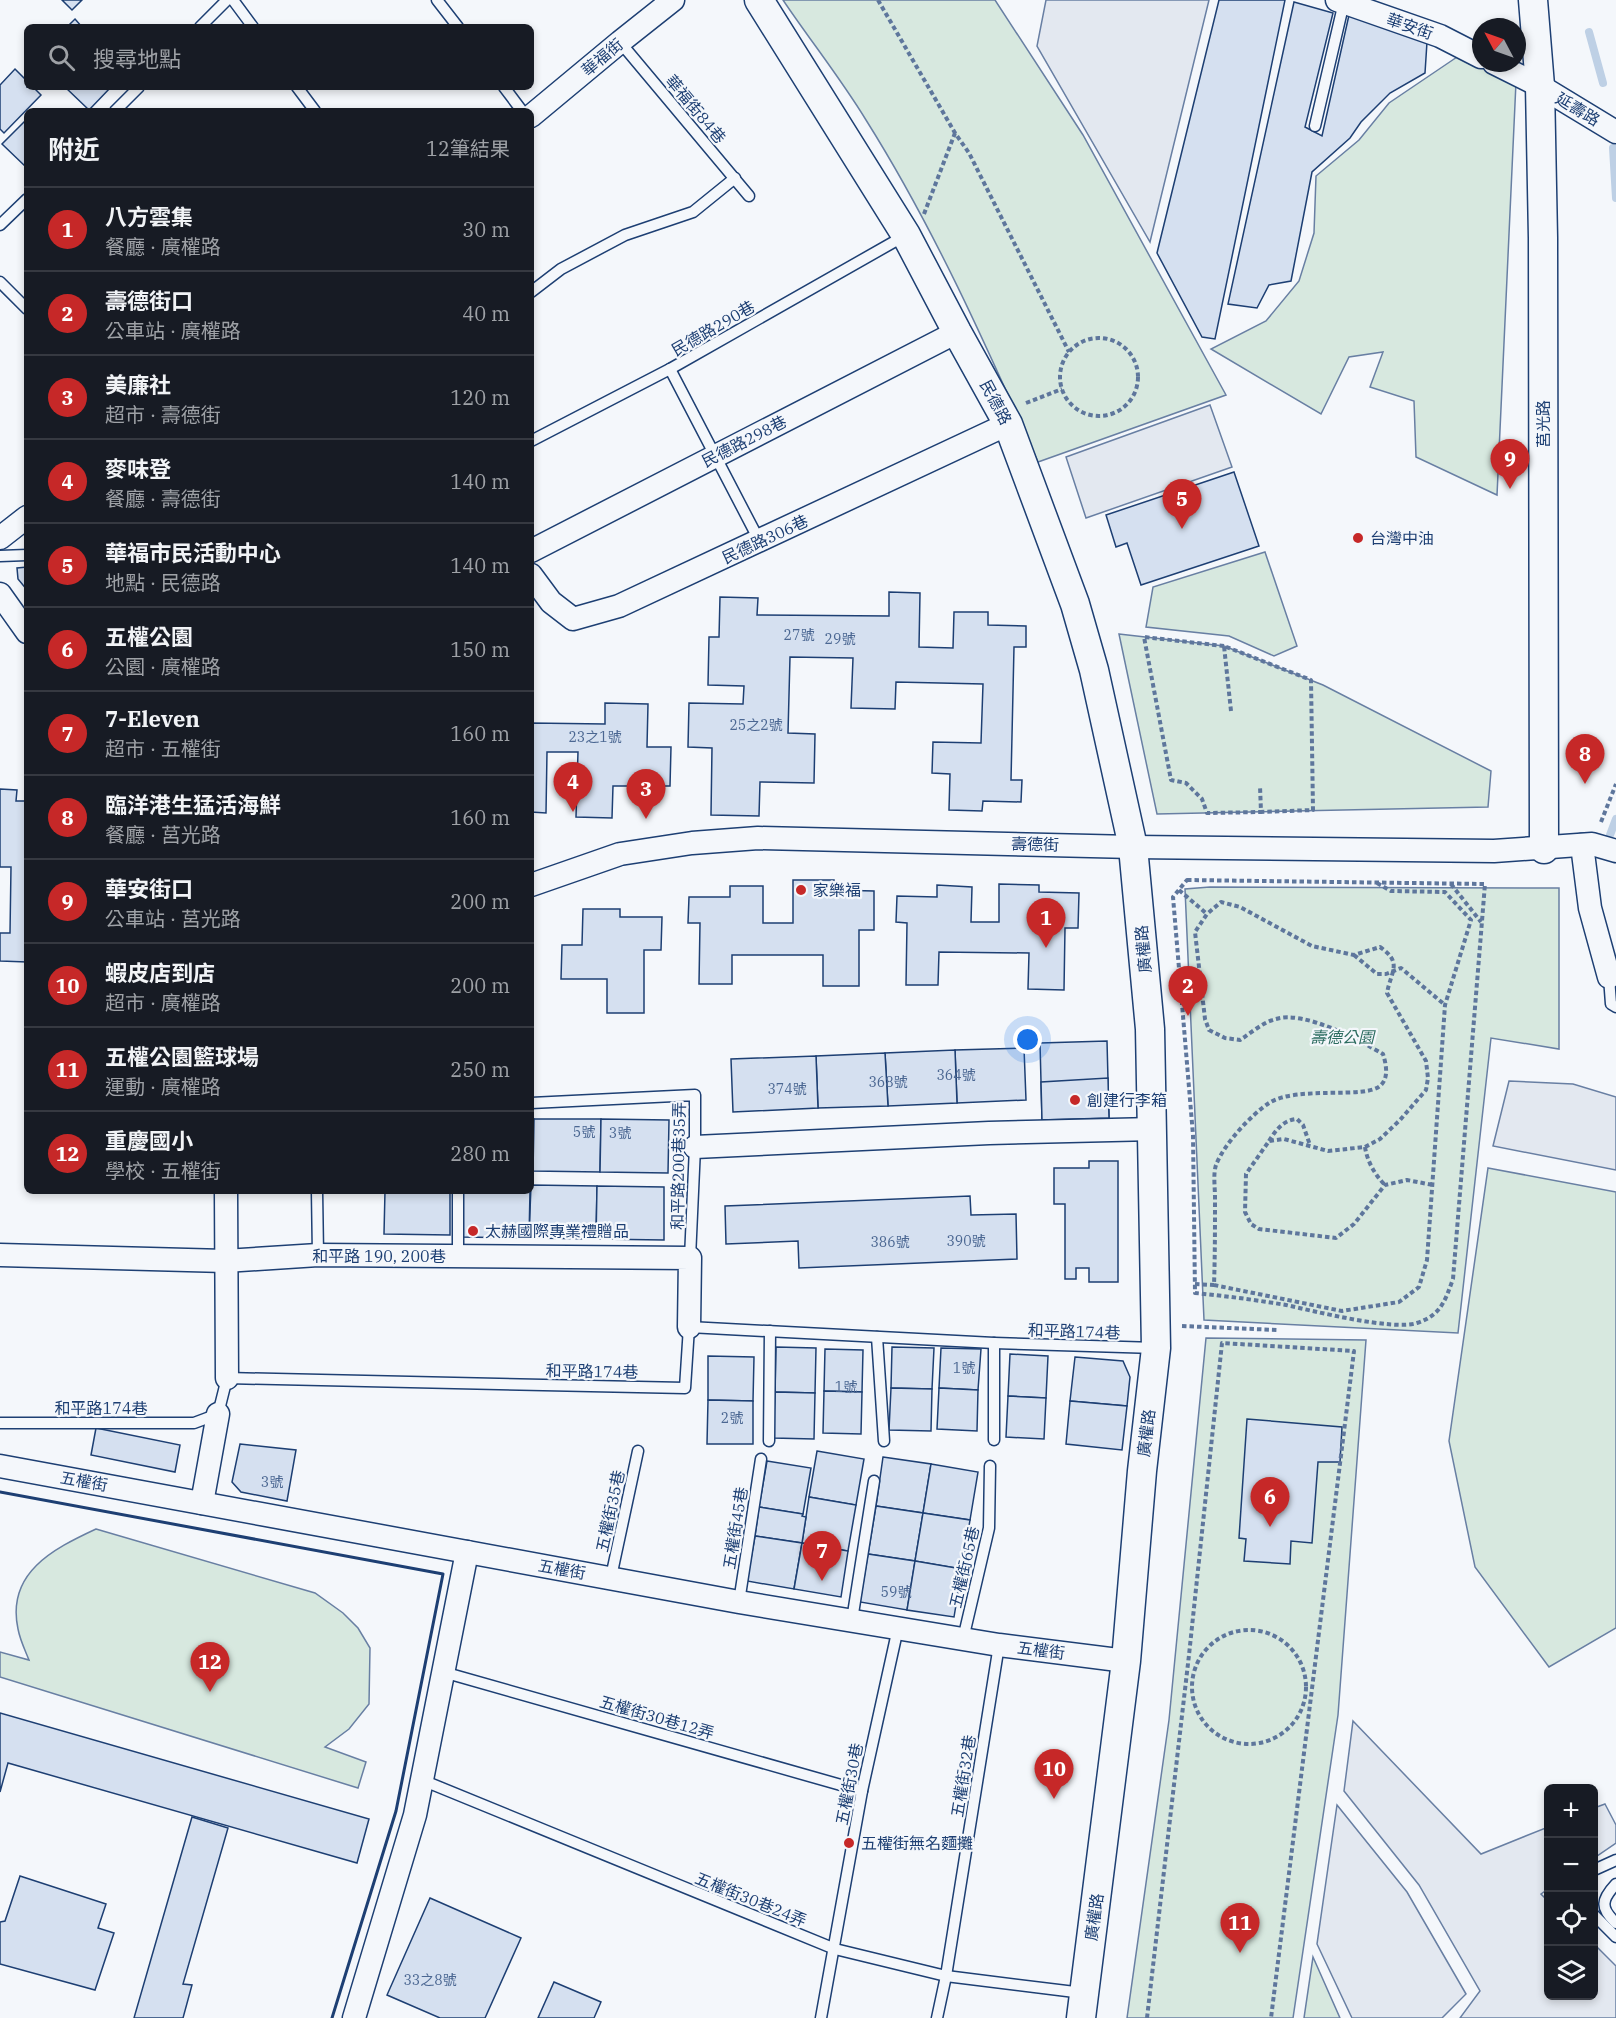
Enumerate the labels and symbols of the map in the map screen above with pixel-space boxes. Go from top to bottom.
street label: 華安街 [1384,9,1436,43]
north arrow [1472,18,1526,72]
street label: 華福街 [577,34,627,80]
street label: 華福街84巷 [662,71,730,147]
street label: 延壽路 [1552,88,1604,130]
street label: 民德路290巷 [668,296,758,360]
street label: 民德路 [976,376,1016,428]
street label: 莒光路 [1533,400,1553,448]
street label: 民德路298巷 [698,411,790,471]
pin: 9 [1490,440,1530,489]
pin: 5 [1162,480,1202,529]
street label: 民德路306巷 [719,510,811,568]
place label: 台灣中油 [1370,528,1434,548]
marker: 台灣中油 [1351,531,1365,545]
house number: 27號 [784,626,814,644]
house number: 29號 [825,630,855,648]
house number: 25之2號 [729,716,783,734]
house number: 23之1號 [568,728,622,746]
pin: 8 [1566,734,1604,784]
pin: 4 [554,762,592,812]
pin: 3 [626,770,666,819]
street label: 壽德街 [1011,834,1059,854]
place label: 家樂福 [813,880,861,900]
marker: 家樂福 [794,883,808,897]
pin: 1 [1026,898,1066,948]
street label: 廣權路 [1131,924,1155,974]
pin: 2 [1168,966,1208,1016]
your location [1013,1025,1042,1054]
park label: 壽德公園 [1310,1027,1376,1047]
house number: 364號 [936,1066,976,1084]
house number: 368號 [868,1073,908,1091]
house number: 374號 [767,1080,807,1098]
place label: 創建行李箱 [1087,1090,1167,1110]
marker: 創建行李箱 [1068,1093,1082,1107]
street label: 和平路200巷35弄 [667,1102,689,1230]
house number: 5號 [573,1123,595,1141]
house number: 3號 [609,1124,631,1142]
place label: 太赫國際專業禮贈品 [485,1221,629,1241]
marker: 太赫國際專業禮贈品 [466,1224,480,1238]
house number: 390號 [946,1232,986,1250]
house number: 386號 [870,1233,910,1251]
street label: 和平路 190, 200巷 [312,1246,446,1266]
street label: 和平路174巷 [1027,1319,1121,1343]
house number: 1號 [953,1359,975,1377]
street label: 和平路174巷 [545,1360,639,1382]
house number: 1號 [835,1378,857,1396]
street label: 和平路174巷 [55,1398,147,1418]
street label: 廣權路 [1133,1408,1159,1458]
house number: 2號 [721,1409,743,1427]
street label: 五權街 [59,1467,109,1495]
street label: 五權街35巷 [592,1468,628,1554]
house number: 3號 [261,1473,283,1491]
pin: 6 [1250,1478,1290,1527]
street label: 五權街45巷 [719,1485,751,1571]
street label: 五權街65巷 [945,1524,983,1610]
pin: 7 [802,1532,842,1581]
street label: 五權街 [537,1555,587,1583]
house number: 59號 [881,1583,911,1601]
street label: 五權街 [1016,1637,1066,1663]
pin: 12 [190,1642,230,1692]
street label: 五權街30巷12弄 [597,1691,717,1743]
street label: 五權街32巷 [947,1733,979,1819]
street label: 五權街30巷 [831,1741,867,1827]
pin: 10 [1034,1750,1074,1799]
place label: 五權街無名麵攤 [861,1833,973,1853]
marker: 五權街無名麵攤 [842,1836,856,1850]
street label: 五權街30巷24弄 [692,1868,810,1930]
street label: 廣權路 [1081,1892,1107,1942]
pin: 11 [1220,1904,1260,1953]
house number: 33之8號 [403,1971,457,1989]

